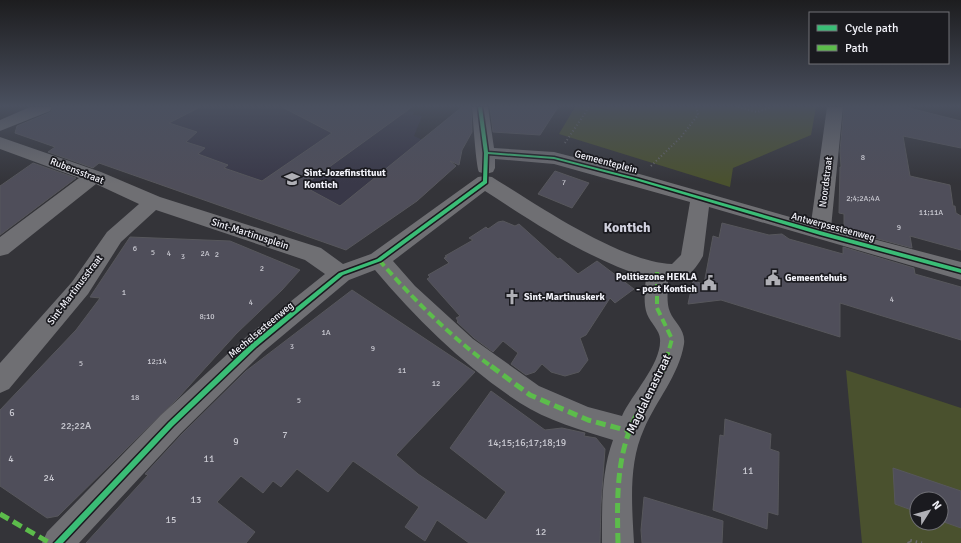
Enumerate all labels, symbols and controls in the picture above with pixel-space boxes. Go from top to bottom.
legend [809,12,949,64]
text: Cycle path [845,21,898,36]
text: Path [845,41,868,56]
street label: Gemeenteplein [573,148,639,176]
house number: 8 [861,152,865,162]
street label: Rubensstraat [49,155,106,187]
street label: Noordstraat [817,155,835,208]
place label: Sint-Jozefinstituut Kontich [304,167,386,191]
school or university icon: Sint-Jozefinstituut Kontich [283,170,301,188]
house number: 7 [562,177,566,187]
house number: 2;4;2A;4A [846,193,880,203]
house number: 11;11A [919,207,943,217]
street label: Antwerpsesteenweg [790,210,876,244]
street label: Sint-Martinusplein [210,216,290,252]
district label: Kontich [603,219,651,236]
house number: 9 [897,222,901,232]
house number: 6 [133,243,137,253]
house number: 5 [151,247,155,257]
house number: 4 [167,248,172,258]
house number: 2A [200,248,210,258]
house number: 2 [215,249,219,259]
house number: 3 [181,251,185,261]
street label: Sint-Martinusstraat [45,252,105,327]
house number: 2 [260,263,264,273]
public building icon: Gemeentehuis [764,269,782,287]
place label: Politiezone HEKLA - post Kontich [616,271,698,295]
place label: Gemeentehuis [785,272,848,284]
public building icon: Politiezone HEKLA - post Kontich [700,274,718,292]
house number: 1 [122,287,126,297]
church icon: Sint-Martinuskerk [503,288,521,306]
place label: Sint-Martinuskerk [524,291,605,303]
house number: 4 [890,294,895,304]
house number: 4 [249,297,254,307]
street label: Mechelsesteenweg [226,299,296,361]
house number: 8;10 [199,311,215,321]
house number: 1A [321,327,331,337]
house number: 3 [290,341,294,351]
house number: 9 [371,343,375,353]
street label: Magdalenastraat [623,352,675,436]
house number: 12;14 [147,356,167,366]
house number: 5 [79,358,83,368]
house number: 11 [398,365,406,375]
house number: 12 [432,378,440,388]
house number: 18 [131,392,139,402]
house number: 5 [297,395,301,405]
house number: 6 [9,407,15,419]
house number: 22;22A [61,420,91,432]
house number: 7 [282,429,288,441]
house number: 9 [233,436,239,448]
house number: 14;15;16;17;18;19 [488,437,566,449]
house number: 4 [8,453,14,465]
house number: 11 [204,453,214,465]
house number: 11 [743,465,753,477]
house number: 24 [44,472,55,484]
north arrow [909,491,949,531]
house number: 13 [191,494,201,506]
text: N [929,498,944,512]
house number: 15 [166,514,176,526]
house number: 12 [536,526,546,538]

